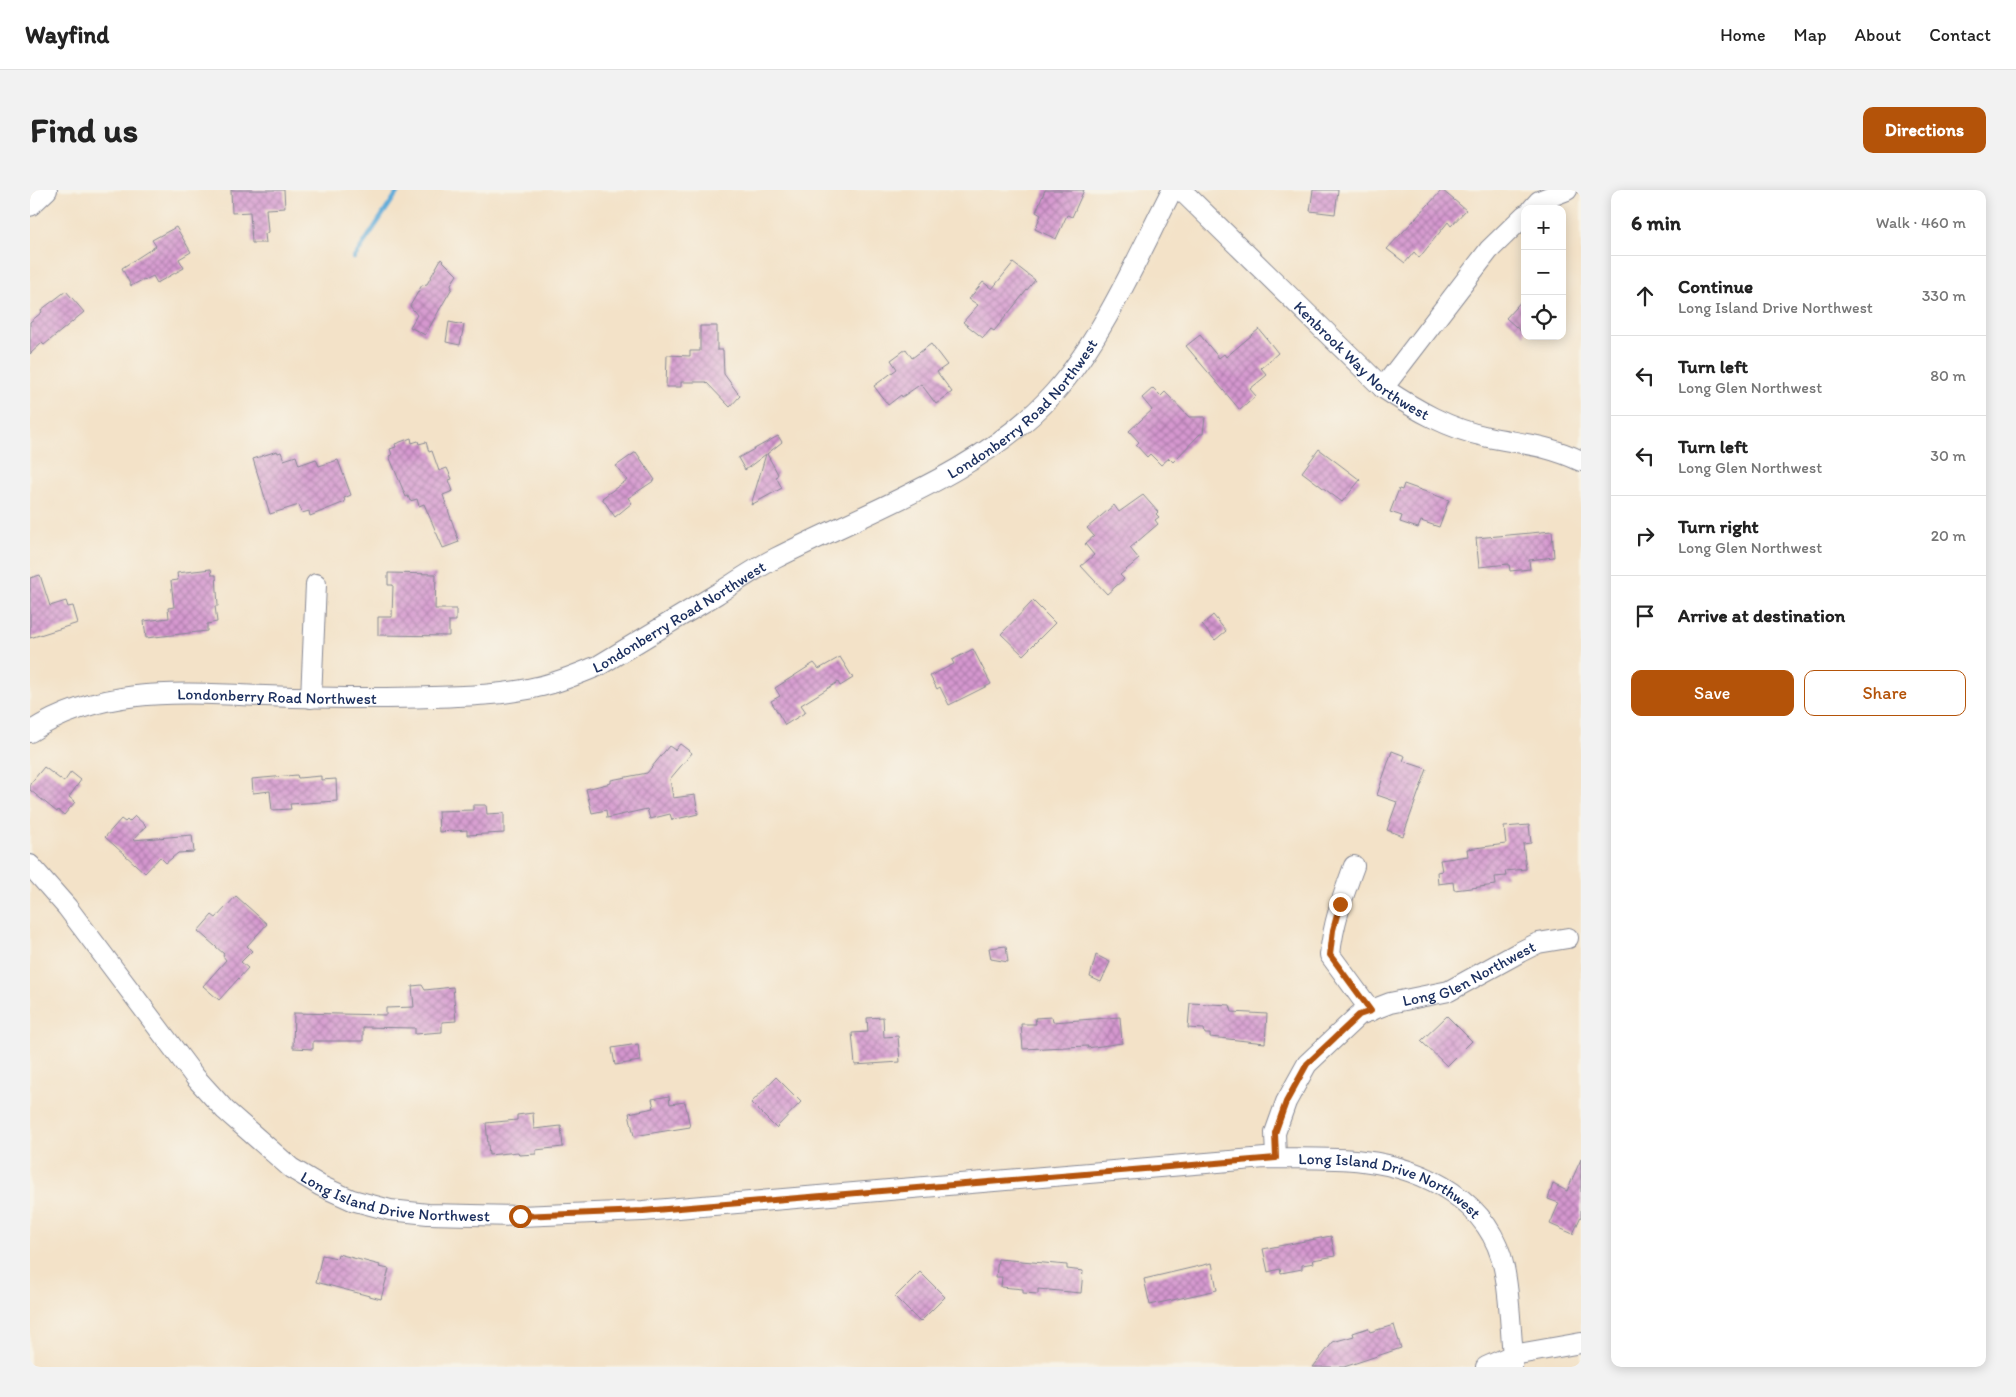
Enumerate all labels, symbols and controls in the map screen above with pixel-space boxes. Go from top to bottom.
text: Wayfind [25,20,109,49]
text: Home [1720,24,1766,46]
text: Map [1794,24,1827,46]
text: About [1855,24,1901,46]
text: Contact [1929,24,1991,46]
button: Directions [1863,107,1986,153]
text: Find us [30,109,138,151]
map controls [1521,205,1566,340]
button: + [1521,205,1566,250]
text: 6 min [1631,210,1681,235]
text: Walk · 460 m [1876,213,1966,232]
button: − [1521,250,1566,295]
text: Continue [1678,275,1753,298]
icon: ahead [1631,282,1659,310]
text: 330 m [1922,286,1966,305]
button: locate [1521,295,1566,340]
street label: Kenbrook Way Northwest [1290,297,1433,424]
text: Long Island Drive Northwest [1678,298,1873,317]
street label: Londonberry Road Northwest [944,335,1101,483]
text: Turn left [1678,355,1748,378]
icon: left [1631,362,1659,390]
text: 80 m [1930,366,1966,385]
text: Long Glen Northwest [1678,378,1822,397]
text: Turn left [1678,435,1748,458]
icon: left [1631,442,1659,470]
text: 30 m [1930,446,1966,465]
text: Long Glen Northwest [1678,458,1822,477]
text: Turn right [1678,515,1759,538]
icon: right [1631,522,1659,550]
text: 20 m [1931,526,1966,545]
text: Long Glen Northwest [1678,538,1822,557]
street label: Londonberry Road Northwest [590,557,769,677]
icon: arrive [1631,602,1659,630]
text: Arrive at destination [1678,604,1845,627]
button: Save [1631,670,1794,716]
button: Share [1804,670,1966,716]
street label: Londonberry Road Northwest [177,685,377,708]
route end [1329,893,1352,916]
street label: Long Glen Northwest [1401,937,1539,1010]
street label: Long Island Drive Northwest [1298,1149,1485,1222]
street label: Long Island Drive Northwest [297,1167,490,1225]
route start [509,1205,532,1228]

